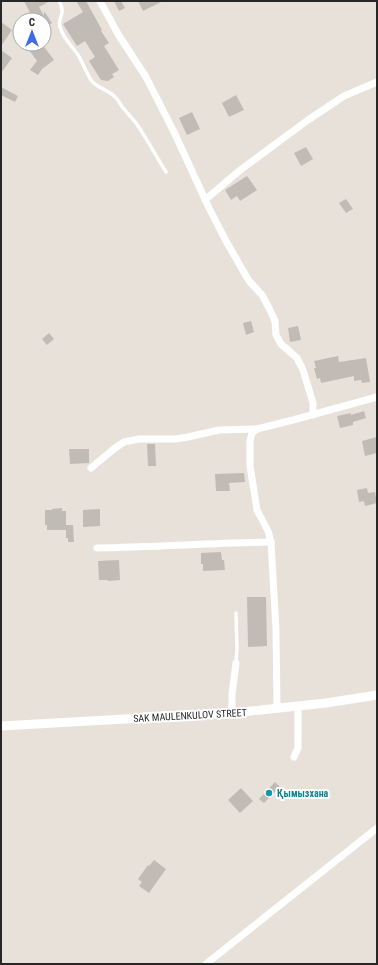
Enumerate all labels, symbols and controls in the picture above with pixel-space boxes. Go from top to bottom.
north arrow [12,12,52,52]
text: С [29,16,35,29]
street label: SAK MAULENKULOV STREET [133,707,247,724]
marker: Қымызхана [264,788,274,798]
place label: Қымызхана [277,788,329,799]

